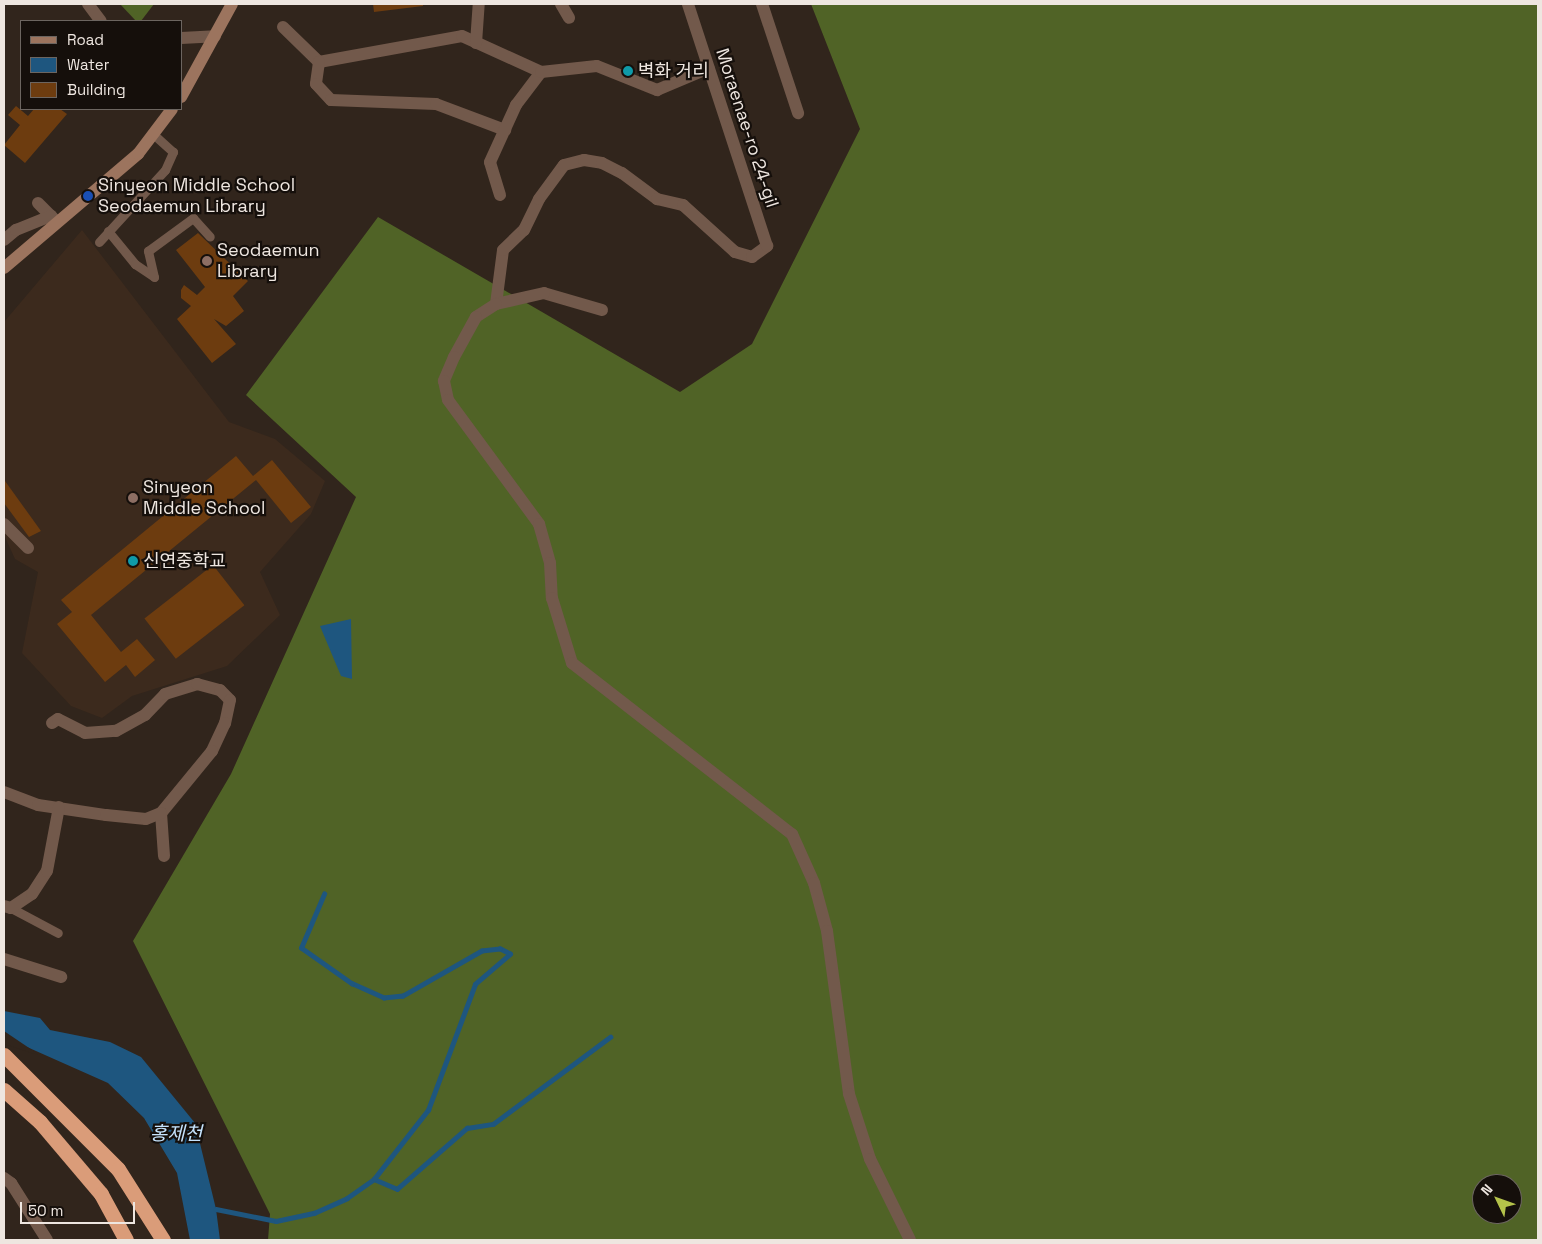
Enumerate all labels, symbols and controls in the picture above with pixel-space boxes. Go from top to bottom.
legend [20,20,182,110]
text: Road [67,30,104,49]
street label: Moraenae-ro 24-gil [711,46,783,210]
text: Water [67,55,109,74]
place label: 벽화 거리 [638,60,709,82]
marker: 벽화 거리 [622,65,634,77]
text: Building [67,80,126,99]
place label: Sinyeon Middle School Seodaemun Library [98,175,295,218]
marker: Sinyeon Middle School Seodaemun Library [82,190,94,202]
place label: Seodaemun Library [217,240,320,282]
marker: Seodaemun Library [201,255,213,267]
place label: Sinyeon Middle School [143,477,265,520]
marker: Sinyeon Middle School [127,492,139,504]
place label: 신연중학교 [143,550,226,572]
marker: 신연중학교 [127,555,139,567]
water label: 홍제천 [150,1123,202,1145]
north arrow [1472,1174,1522,1224]
text: N [1477,1180,1496,1199]
scale bar [22,1192,138,1224]
text: 50 m [28,1201,63,1220]

